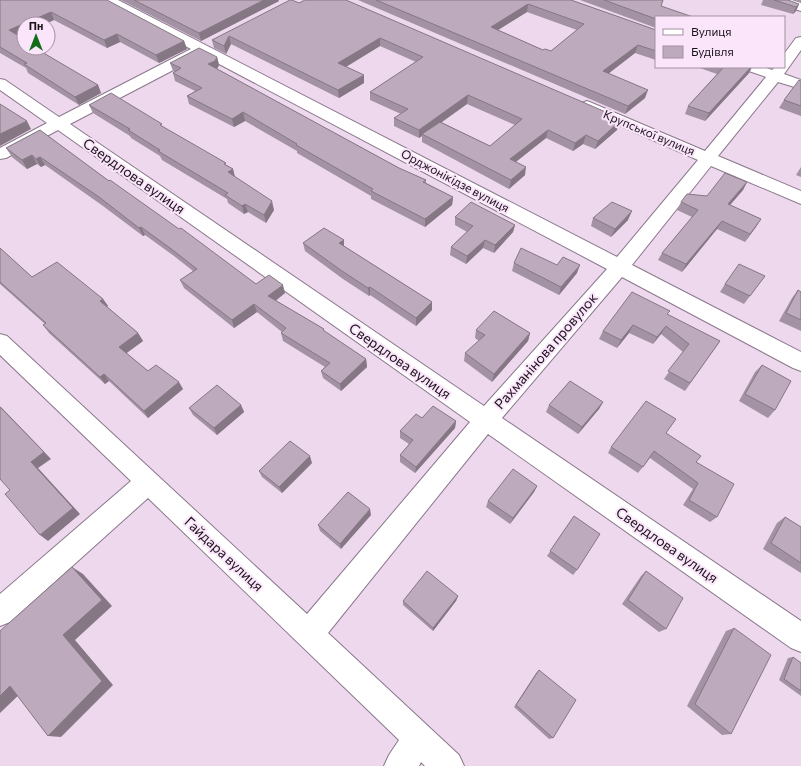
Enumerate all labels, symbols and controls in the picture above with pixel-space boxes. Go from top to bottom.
north arrow [16,16,56,56]
legend [655,16,785,68]
text: Пн [29,19,43,32]
text: Вулиця [691,24,732,38]
text: Будівля [691,44,734,58]
street label: Крупської вулиця [602,106,697,158]
street label: Свердлова вулиця [80,134,189,217]
street label: Орджонікідзе вулиця [399,146,512,215]
street label: Рахманінова провулок [490,289,601,412]
street label: Свердлова вулиця [346,319,455,402]
street label: Свердлова вулиця [613,503,722,586]
street label: Гайдара вулиця [181,513,267,594]

